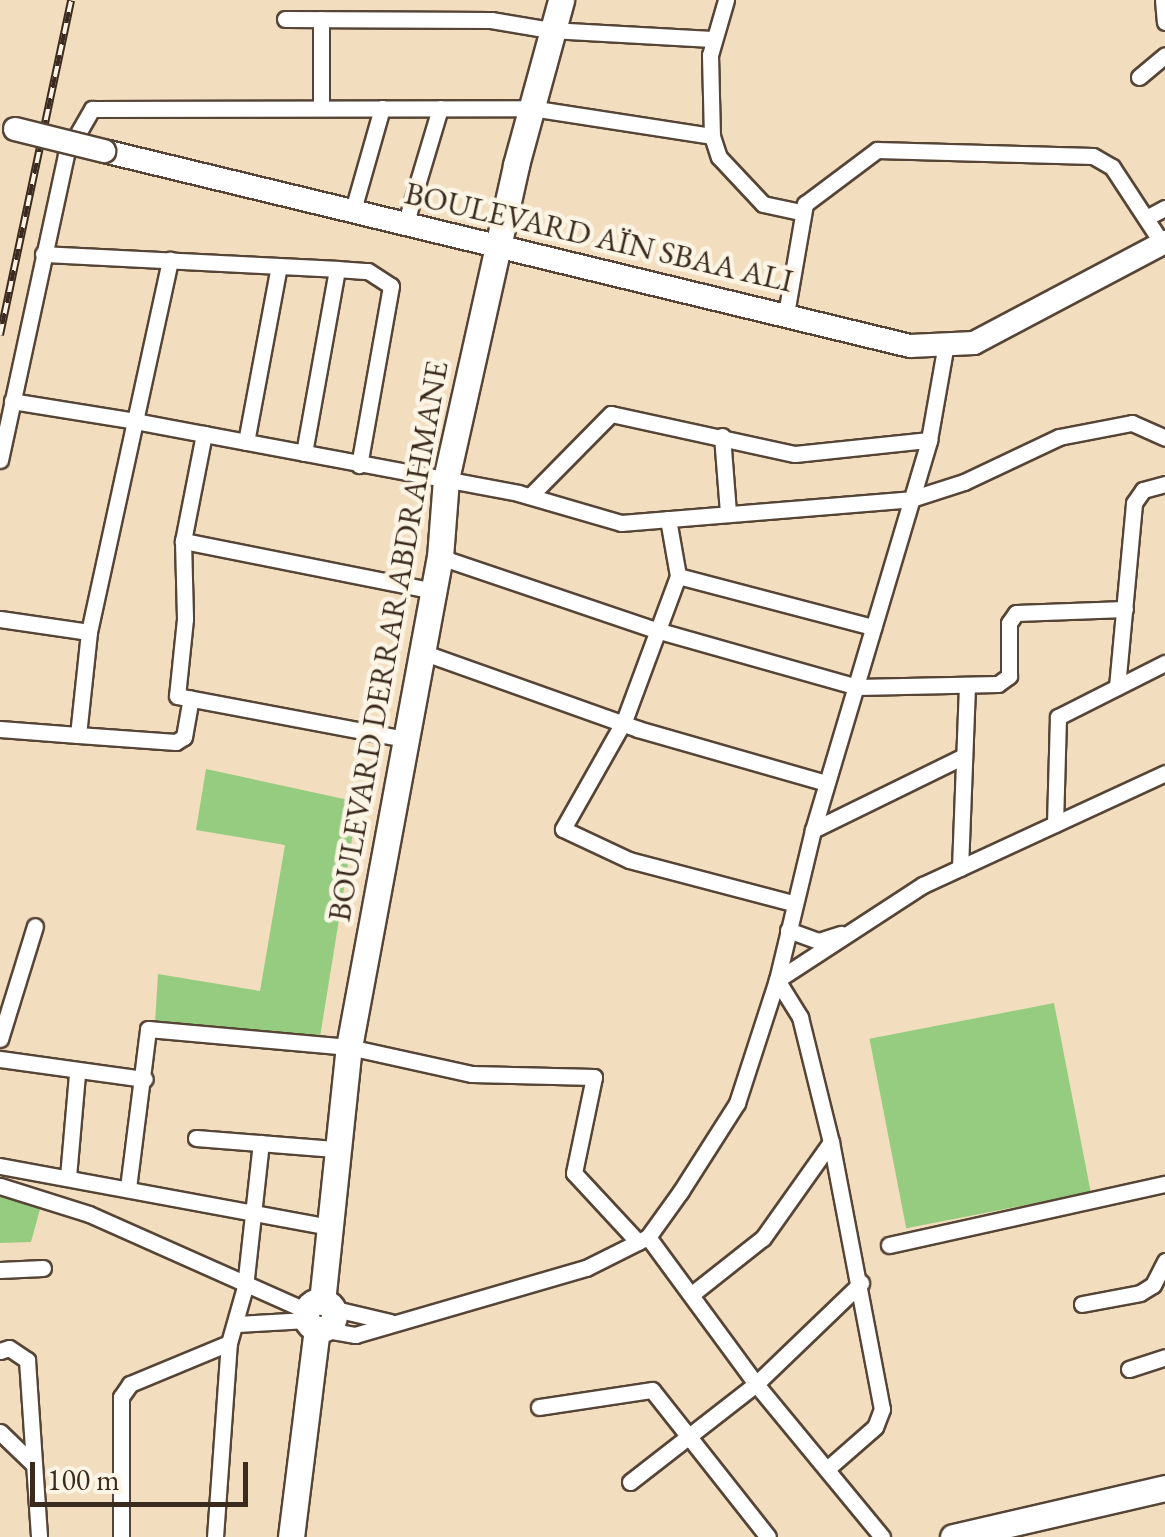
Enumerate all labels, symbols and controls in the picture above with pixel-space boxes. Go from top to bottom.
street label: BOULEVARD AÏN SBAA ALI [401,174,797,300]
street label: BOULEVARD DERRAR ABDRAHMANE [320,358,456,924]
scale bar [35,1442,252,1504]
text: 100 m [47,1460,120,1499]

